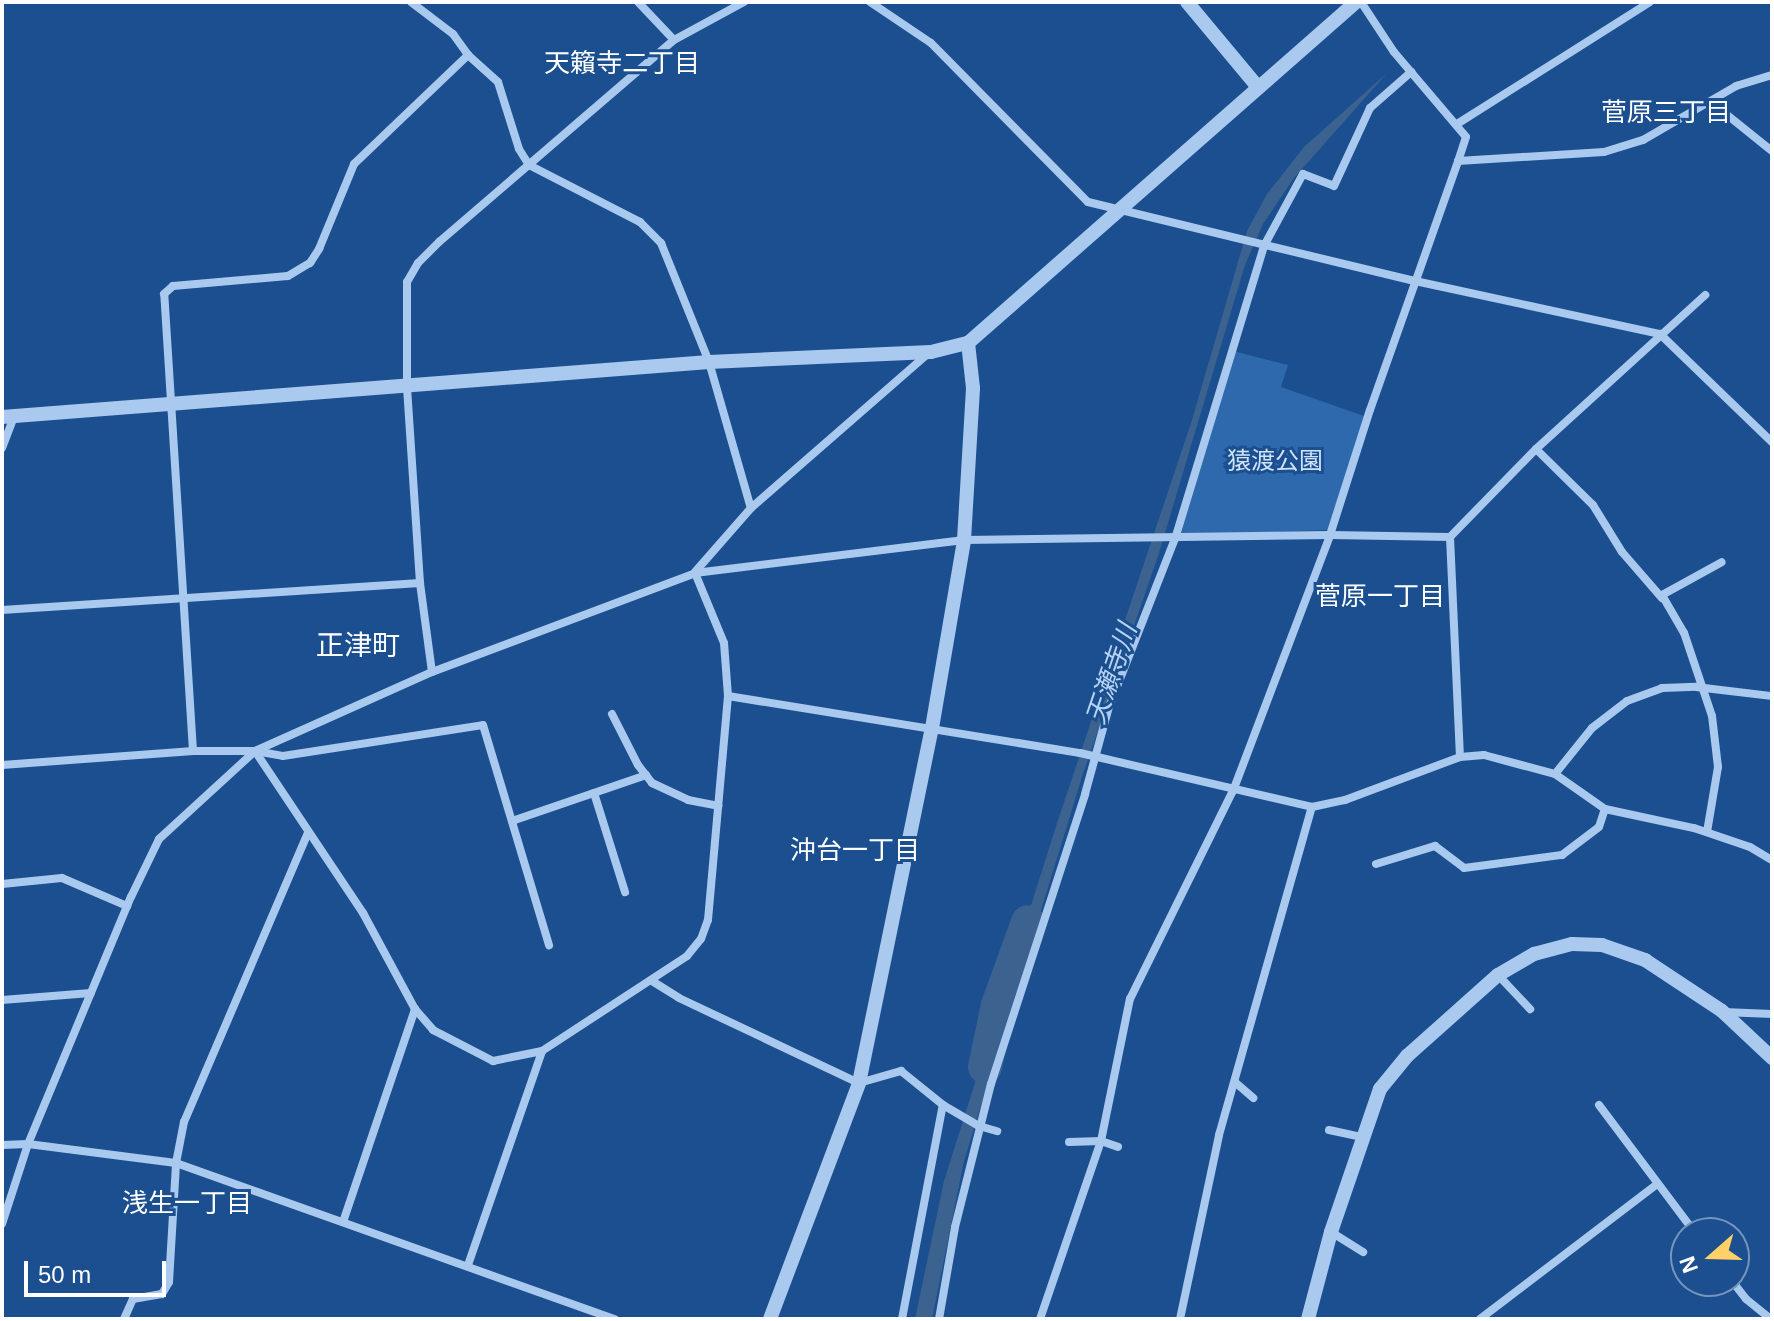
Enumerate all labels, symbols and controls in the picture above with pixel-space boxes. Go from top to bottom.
district label: 天籟寺二丁目 [544,48,700,80]
district label: 菅原三丁目 [1601,97,1731,129]
park label: 猿渡公園 [1227,447,1323,475]
district label: 菅原一丁目 [1315,581,1445,613]
water label: 天瀬寺川 [1080,620,1144,728]
district label: 正津町 [316,629,400,663]
district label: 沖台一丁目 [790,835,920,867]
district label: 浅生一丁目 [122,1188,252,1220]
north arrow [1670,1217,1750,1297]
scale bar [28,1245,170,1295]
text: N [1674,1253,1703,1276]
text: 50 m [38,1261,91,1288]

